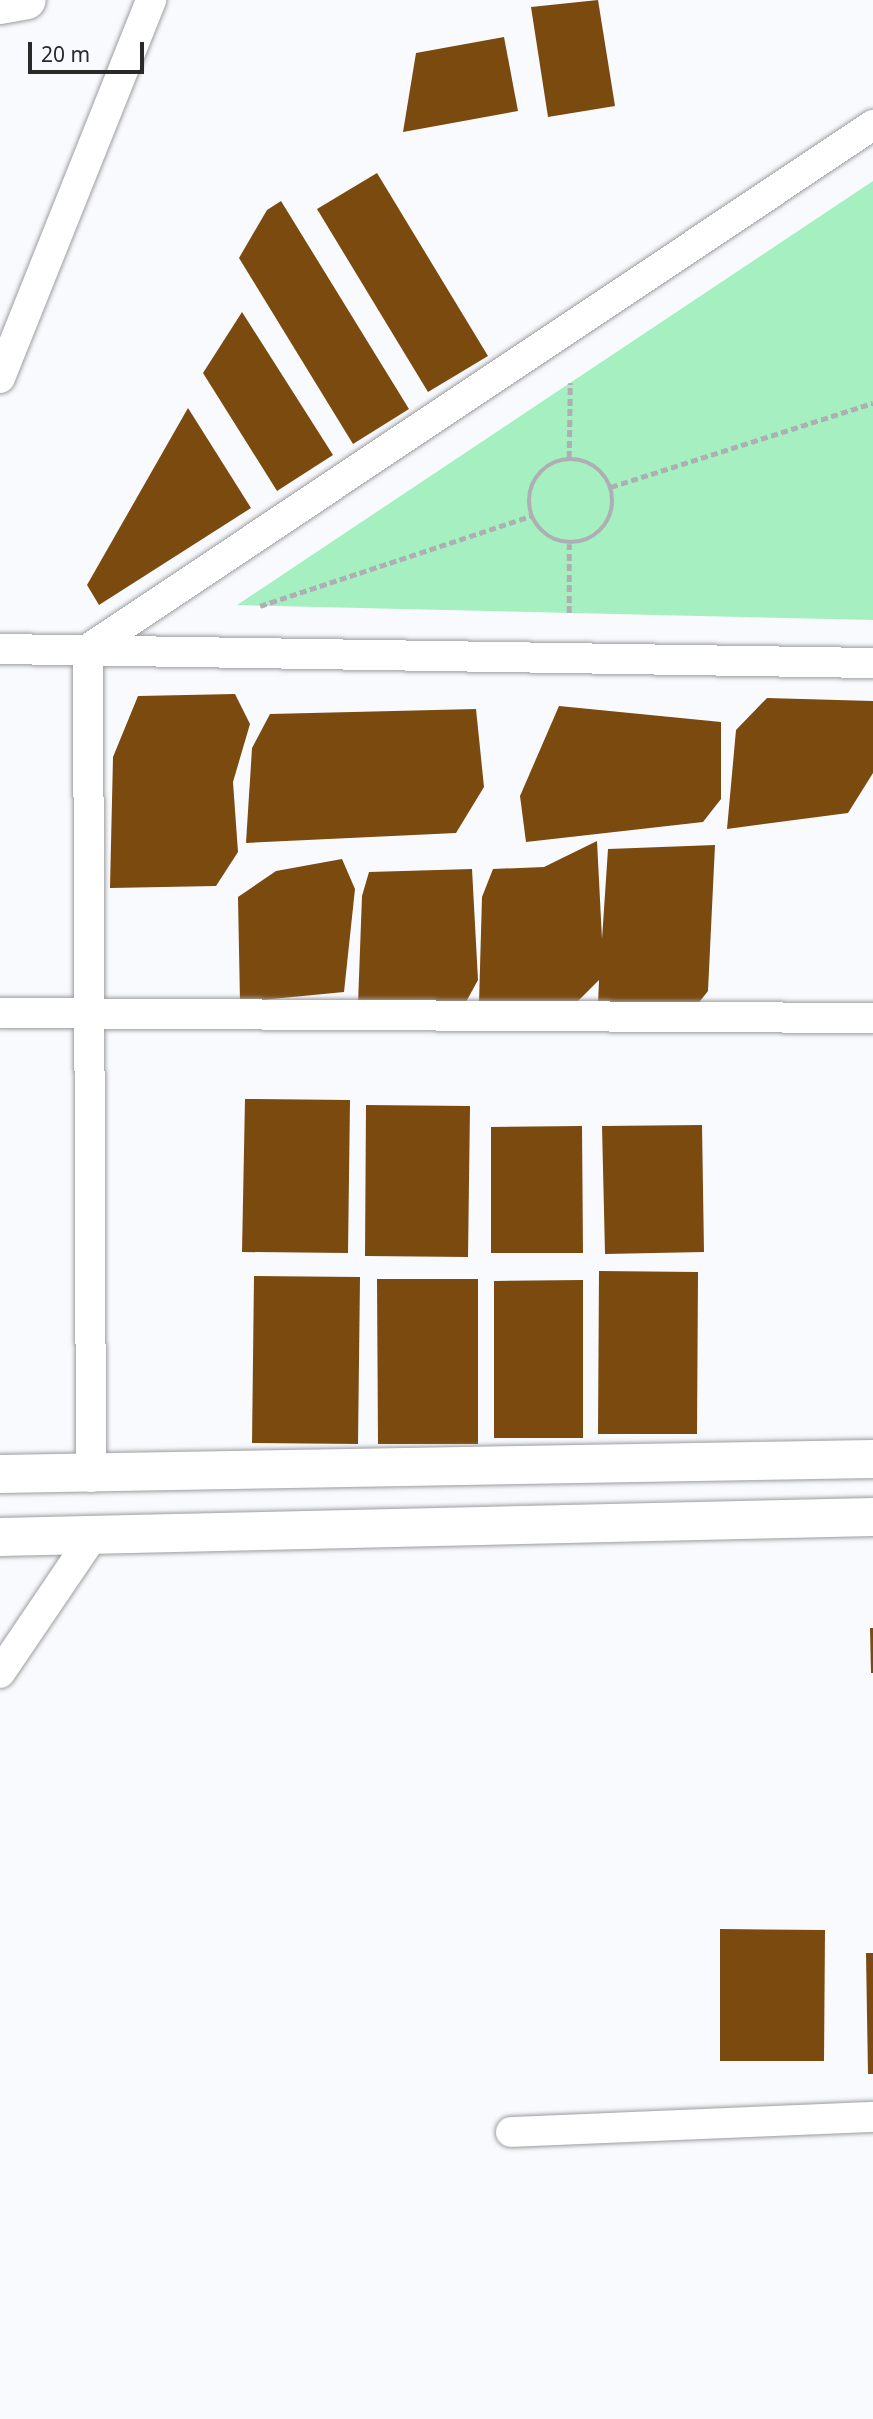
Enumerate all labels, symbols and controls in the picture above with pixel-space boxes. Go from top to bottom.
scale bar [32,28,147,72]
text: 20 m [41,40,90,68]

